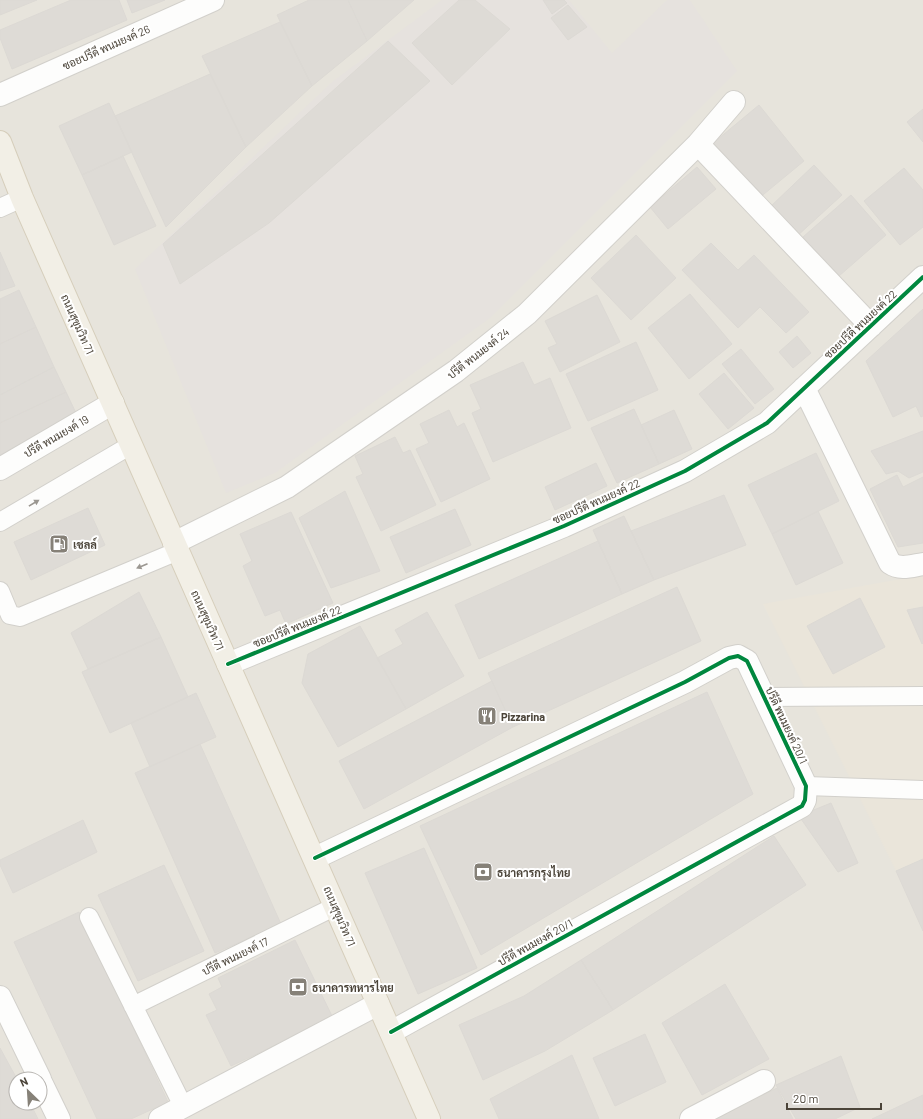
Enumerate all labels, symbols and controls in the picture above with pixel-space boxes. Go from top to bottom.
street label: ซอยปรีดี พนมยงค์ 26 [60,21,152,72]
street label: ซอยปรีดี พนมยงค์ 22 [820,286,899,361]
street label: ถนนสุขุมวิท 71 [56,292,97,357]
street label: ปรีดี พนมยงค์ 24 [444,324,512,381]
street label: ปรีดี พนมยงค์ 19 [21,411,91,460]
street label: ซอยปรีดี พนมยงค์ 22 [550,475,642,526]
one-way arrow [28,499,40,506]
fuel station icon: เชลล์ [48,533,70,555]
place label: เชลล์ [73,537,98,551]
one-way arrow [136,563,147,569]
street label: ถนนสุขุมวิท 71 [186,588,227,653]
street label: ซอยปรีดี พนมยงค์ 22 [250,601,343,650]
street label: ปรีดี พนมยงค์ 20/1 [763,684,811,766]
restaurant icon: Pizzarina [476,705,498,727]
place label: Pizzarina [501,710,545,723]
bank icon: ธนาคารกรุงไทย [472,861,494,883]
place label: ธนาคารกรุงไทย [497,865,570,881]
street label: ถนนสุขุมวิท 71 [319,884,359,949]
street label: ปรีดี พนมยงค์ 20/1 [495,915,575,968]
street label: ปรีดี พนมยงค์ 17 [199,933,270,978]
bank icon: ธนาคารทหารไทย [287,976,309,998]
place label: ธนาคารทหารไทย [312,980,394,994]
north arrow [8,1071,48,1111]
text: N [17,1074,30,1089]
scale bar [787,1085,881,1111]
text: 20 m [793,1091,819,1105]

